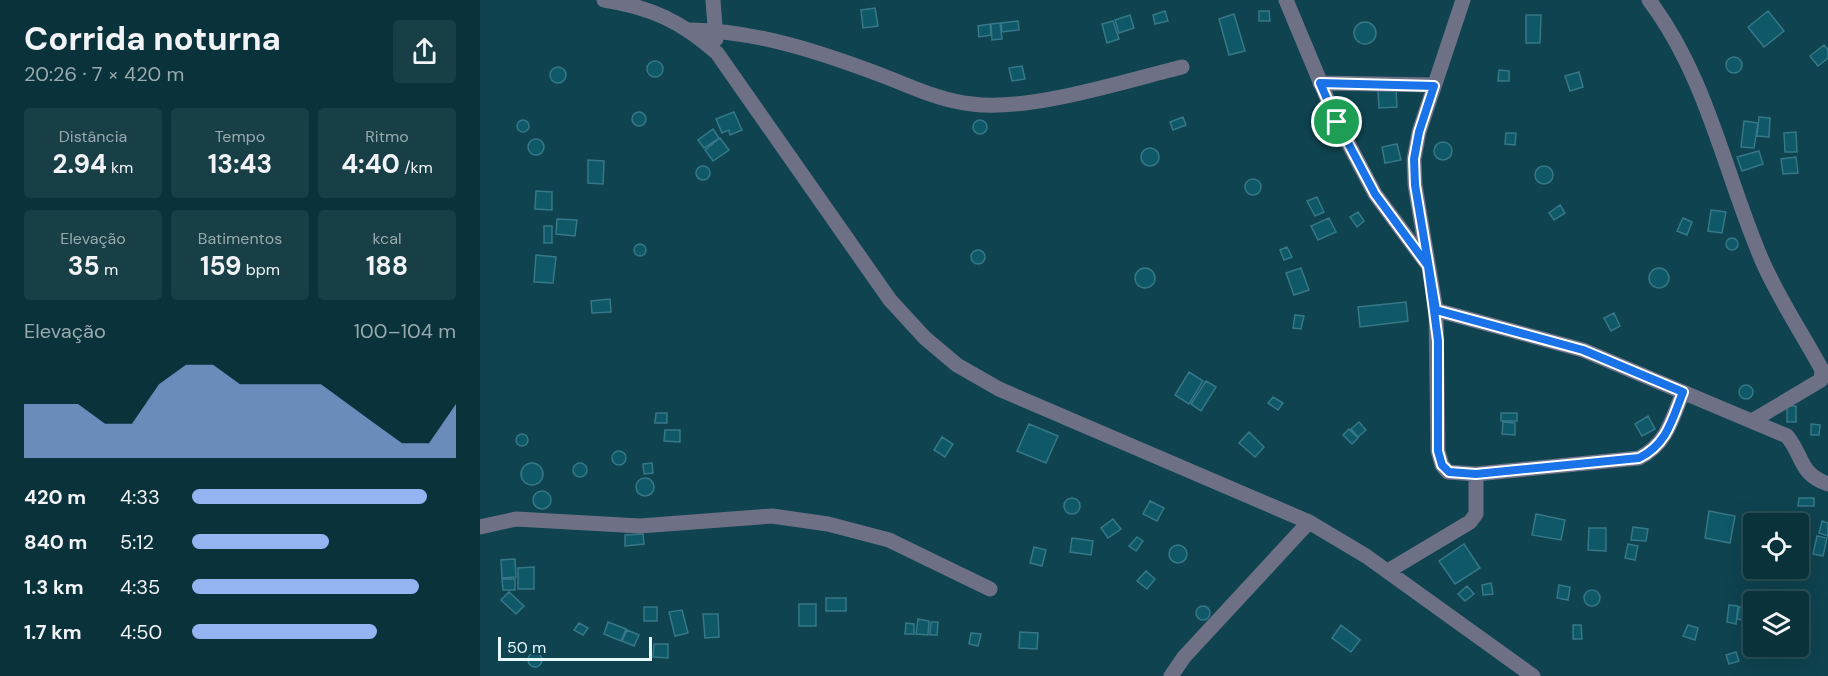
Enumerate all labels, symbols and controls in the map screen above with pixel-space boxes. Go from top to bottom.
text: Corrida noturna [24,17,281,60]
button: share [393,20,456,83]
text: 20:26 · 7 × 420 m [24,61,184,87]
pin [1311,96,1362,147]
icon: arrive [1320,105,1353,138]
text: Distância [59,126,127,147]
text: Tempo [215,126,265,147]
text: Ritmo [365,126,409,147]
text: 2.94 [53,147,107,181]
text: 13:43 [208,147,272,181]
text: 4:40 [341,147,400,181]
text: km [107,157,133,178]
text: /km [400,157,433,178]
text: Elevação [60,228,126,249]
text: Batimentos [198,228,282,249]
text: kcal [373,228,401,249]
text: 35 [68,249,100,283]
text: 159 [200,249,241,283]
text: 188 [366,249,408,283]
text: m [100,259,118,280]
text: bpm [241,259,280,280]
text: Elevação [24,318,106,344]
text: 100–104 m [354,318,456,344]
text: 420 m [24,484,86,510]
text: 4:33 [120,484,160,510]
map controls [1743,513,1809,657]
button: locate [1743,513,1809,579]
text: 840 m [24,529,87,555]
text: 5:12 [120,529,154,555]
text: 1.3 km [24,574,83,600]
text: 4:35 [120,574,160,600]
button: layers [1743,591,1809,657]
text: 1.7 km [24,619,82,645]
text: 4:50 [120,619,162,645]
scale bar [498,634,652,662]
text: 50 m [507,637,546,658]

